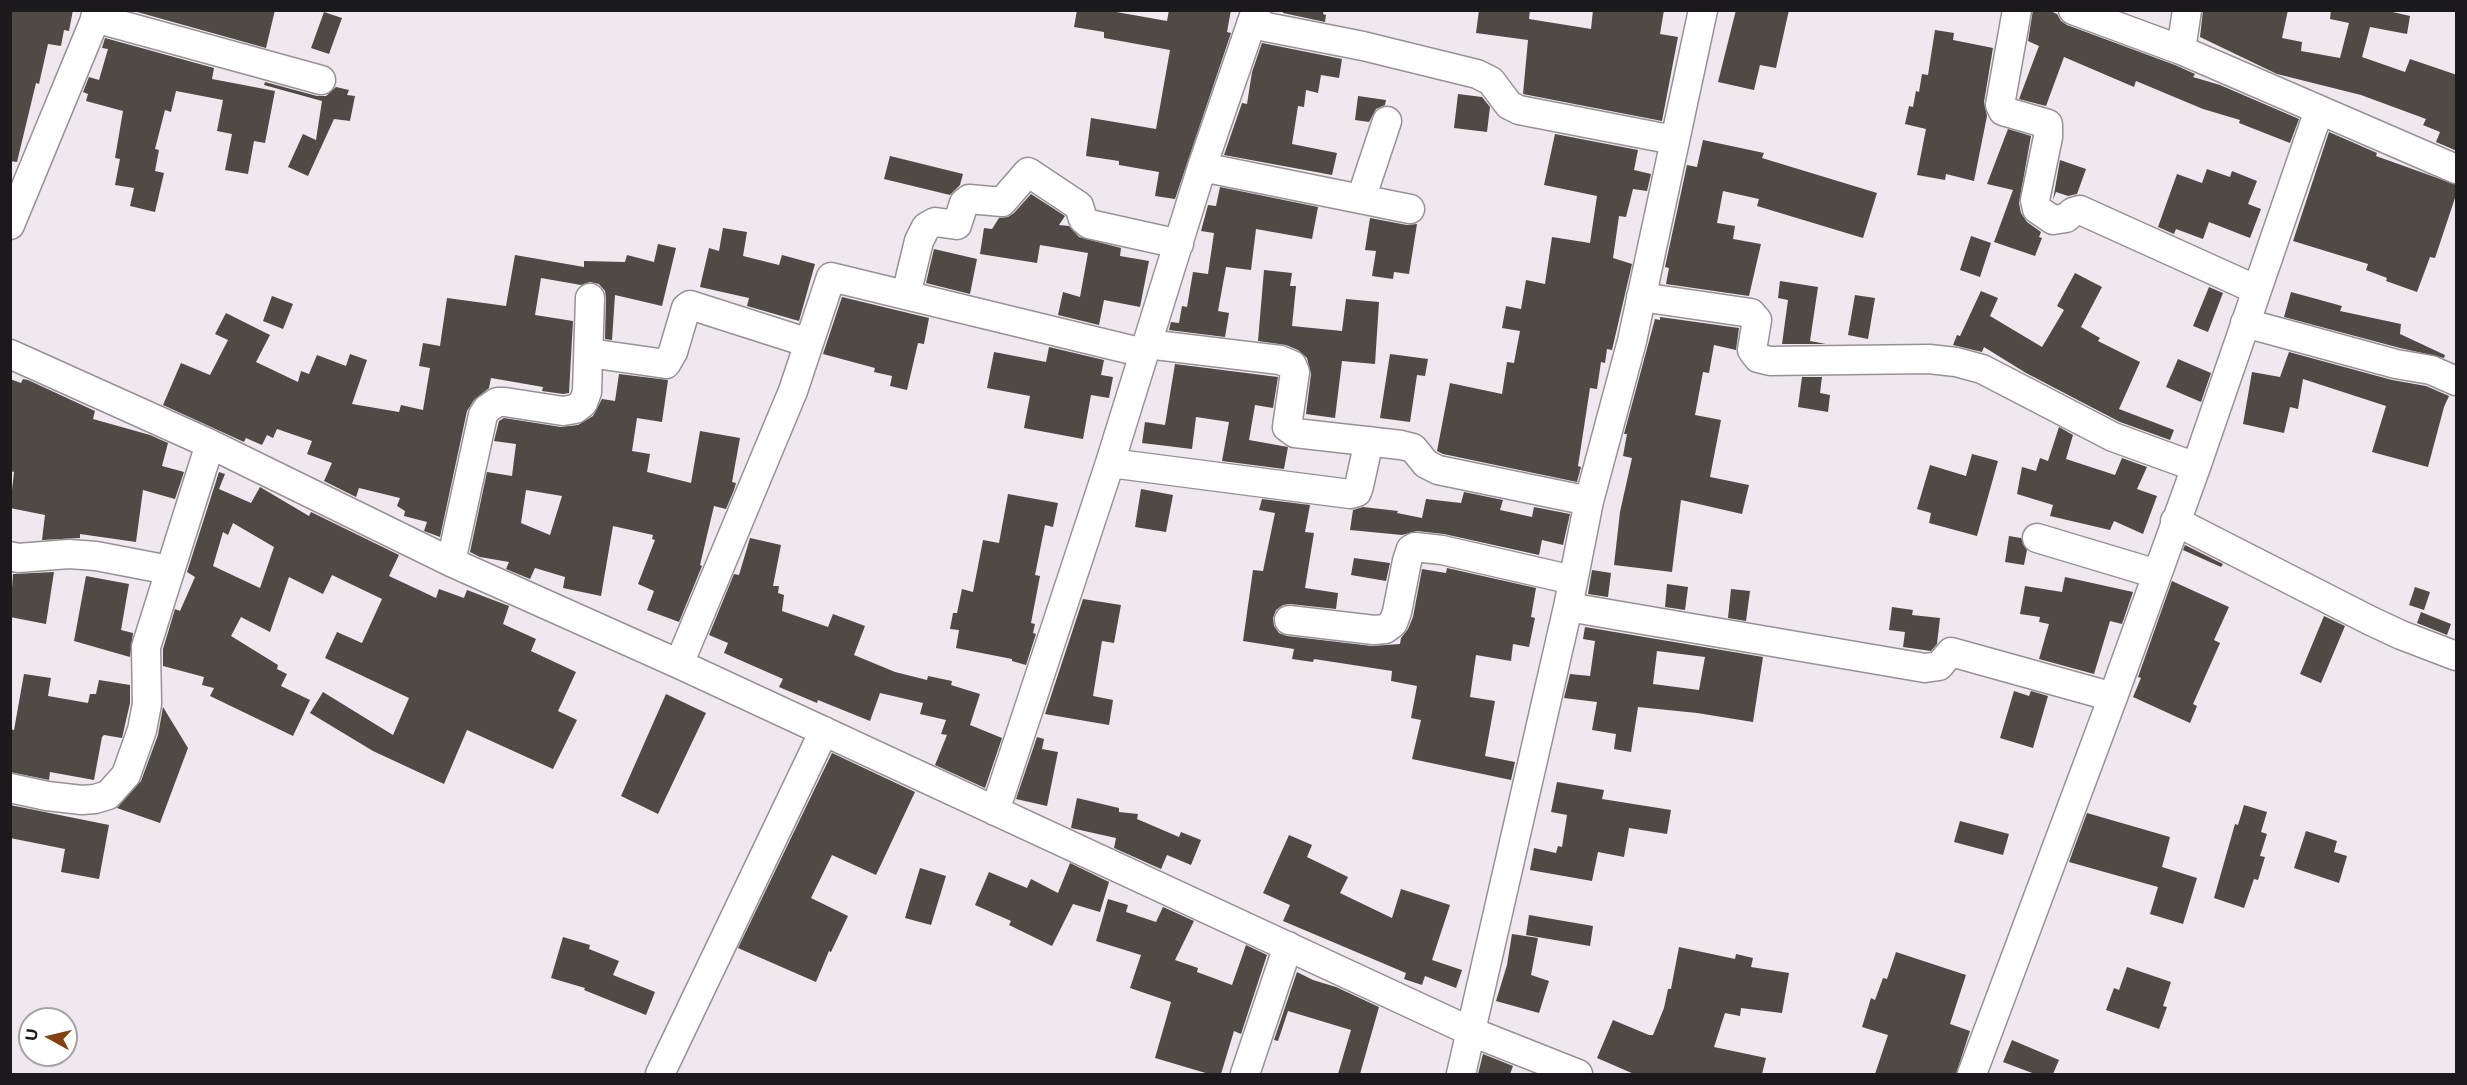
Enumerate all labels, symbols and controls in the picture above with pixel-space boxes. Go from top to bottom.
north arrow [18,1007,78,1067]
text: U [21,1027,42,1042]

